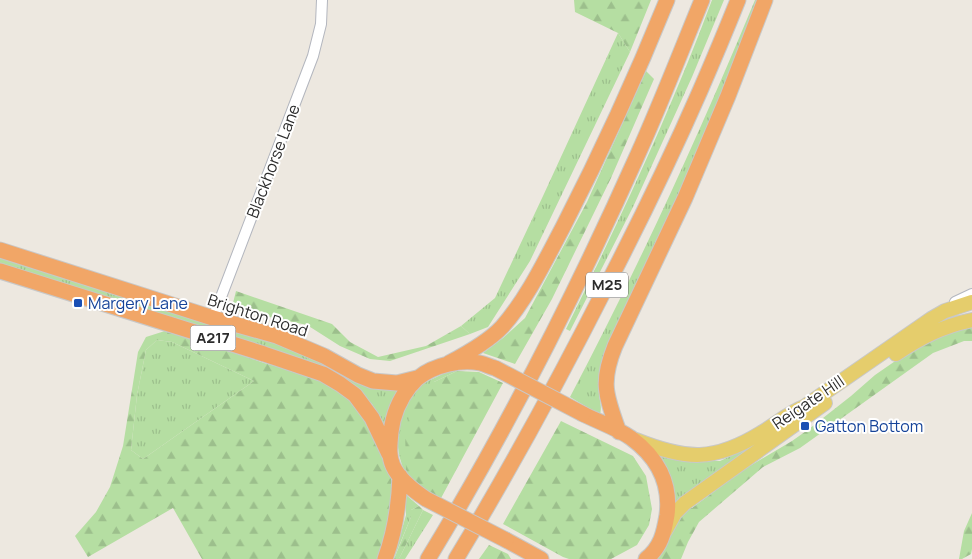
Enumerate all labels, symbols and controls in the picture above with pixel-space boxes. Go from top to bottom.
street label: Blackhorse Lane [241,101,305,221]
road number: M25 [586,272,628,298]
street label: Brighton Road [205,288,311,342]
place label: Margery Lane [88,292,188,314]
marker: Margery Lane [72,297,84,309]
road number: A217 [190,326,236,350]
street label: Reigate Hill [768,370,848,434]
place label: Gatton Bottom [815,415,923,437]
marker: Gatton Bottom [799,420,811,432]

